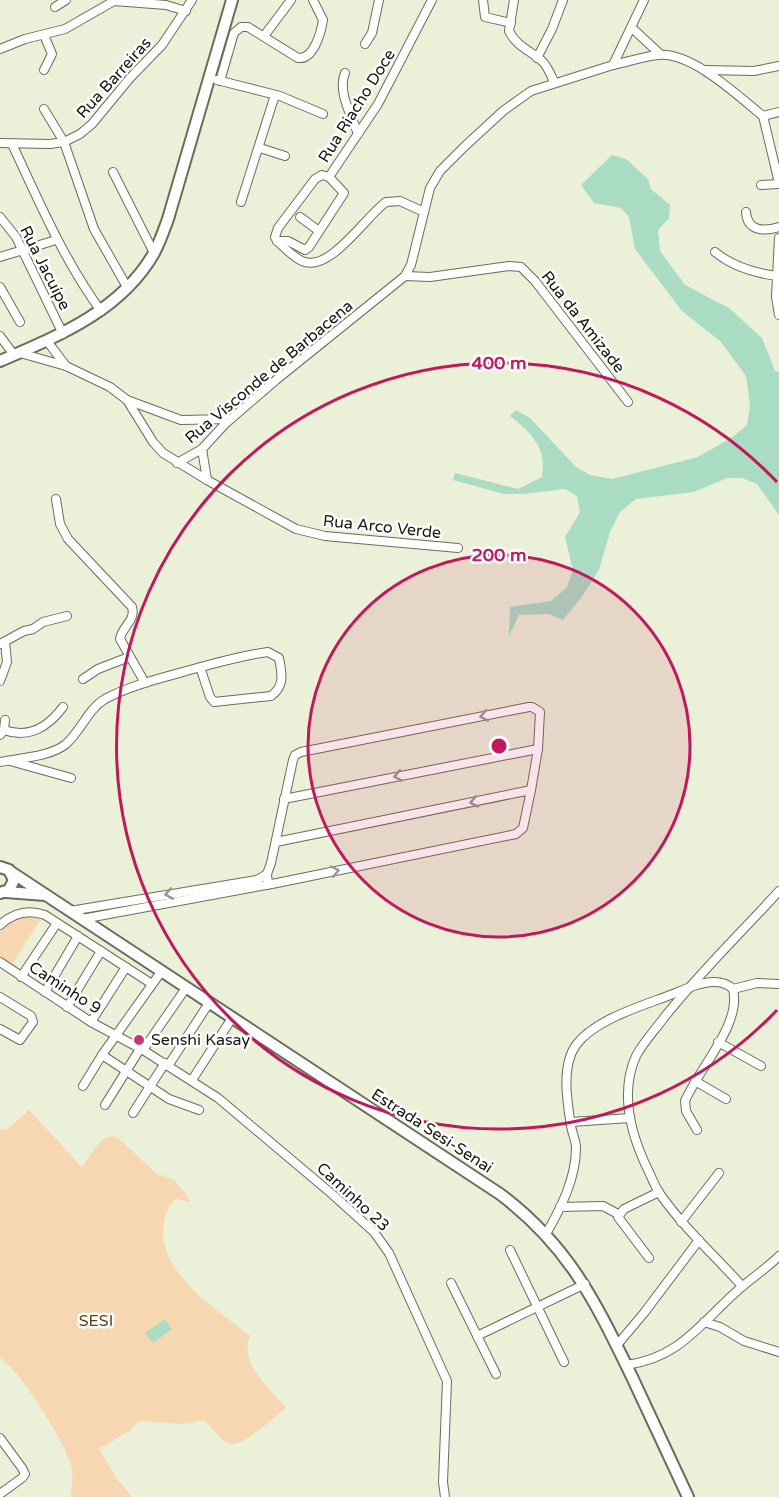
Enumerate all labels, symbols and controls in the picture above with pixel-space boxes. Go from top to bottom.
street label: Rua Barreiras [72,33,156,123]
street label: Rua Riacho Doce [314,46,400,166]
street label: Rua Jacuípe [15,222,75,314]
street label: Rua da Amizade [537,267,629,377]
street label: Rua Visconde de Barbacena [181,296,357,448]
text: 400 m [471,352,527,374]
street label: Rua Arco Verde [322,511,442,543]
text: 200 m [471,544,527,566]
one-way arrow [479,709,489,722]
centre of rings [489,736,509,756]
one-way arrow [393,769,403,782]
one-way arrow [469,795,479,808]
one-way arrow [329,865,339,878]
one-way arrow [165,888,174,900]
street label: Caminho 9 [25,957,105,1019]
place label: Senshi Kasay [151,1030,250,1050]
marker: Senshi Kasay [132,1033,146,1047]
street label: Estrada Sesi-Senai [368,1084,496,1178]
street label: Caminho 23 [312,1158,394,1236]
park label: SESI [79,1311,113,1331]

